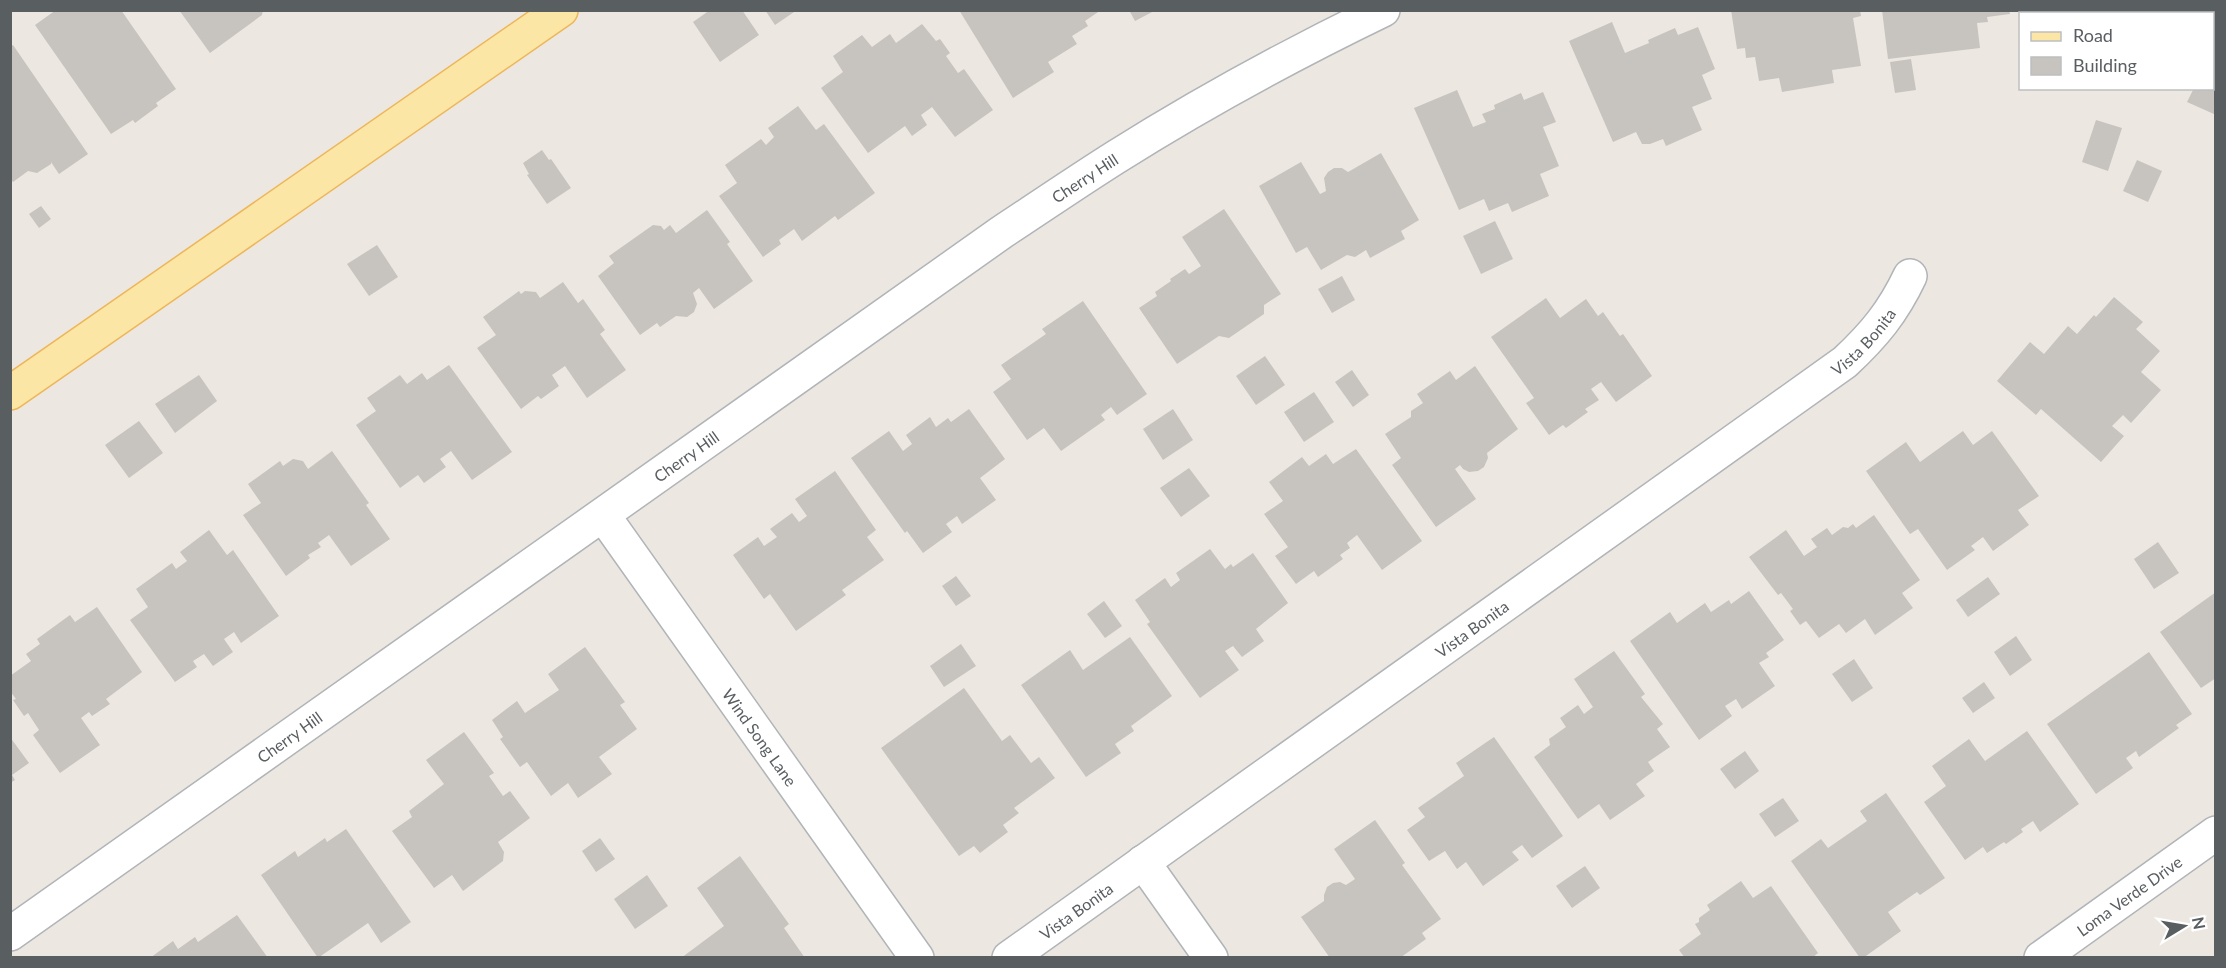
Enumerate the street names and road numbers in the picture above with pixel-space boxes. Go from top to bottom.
street label: Cherry Hill [1048,149,1121,206]
street label: Vista Bonita [1827,304,1899,379]
street label: Cherry Hill [650,426,722,485]
street label: Vista Bonita [1431,596,1512,661]
street label: Wind Song Lane [719,684,801,789]
street label: Cherry Hill [253,707,325,766]
street label: Loma Verde Drive [2073,851,2185,939]
street label: Vista Bonita [1036,878,1116,943]

